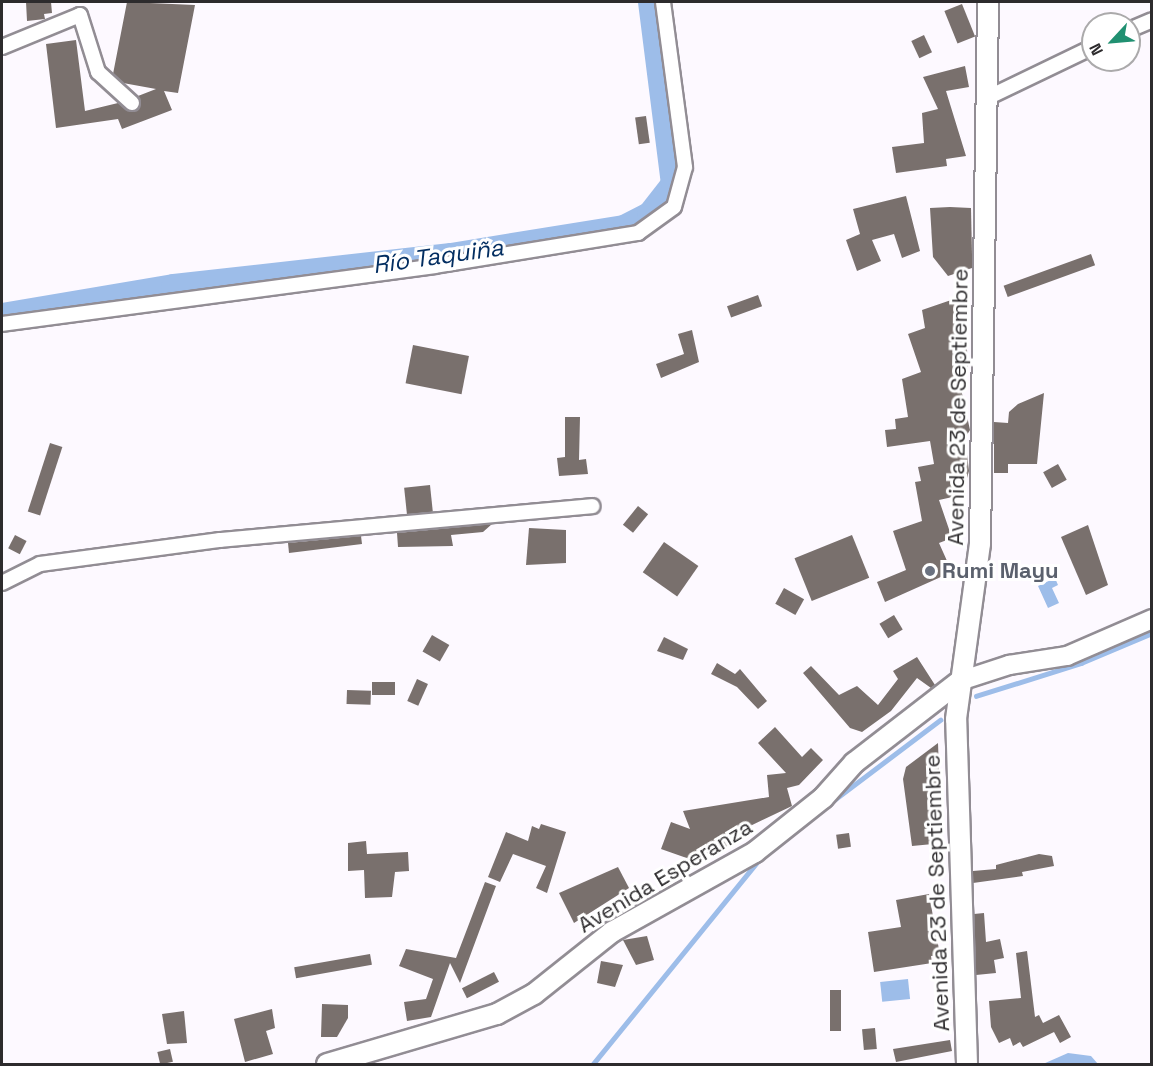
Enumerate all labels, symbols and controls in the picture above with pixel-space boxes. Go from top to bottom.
north arrow [1081,12,1141,72]
text: N [1084,40,1108,59]
water label: Río Taquiña [371,233,505,279]
street label: Avenida 23 de Septiembre [942,268,974,546]
place label: Rumi Mayu [942,558,1059,584]
marker: Rumi Mayu [923,564,937,578]
street label: Avenida 23 de Septiembre [919,754,955,1032]
street label: Avenida Esperanza [573,814,757,938]

